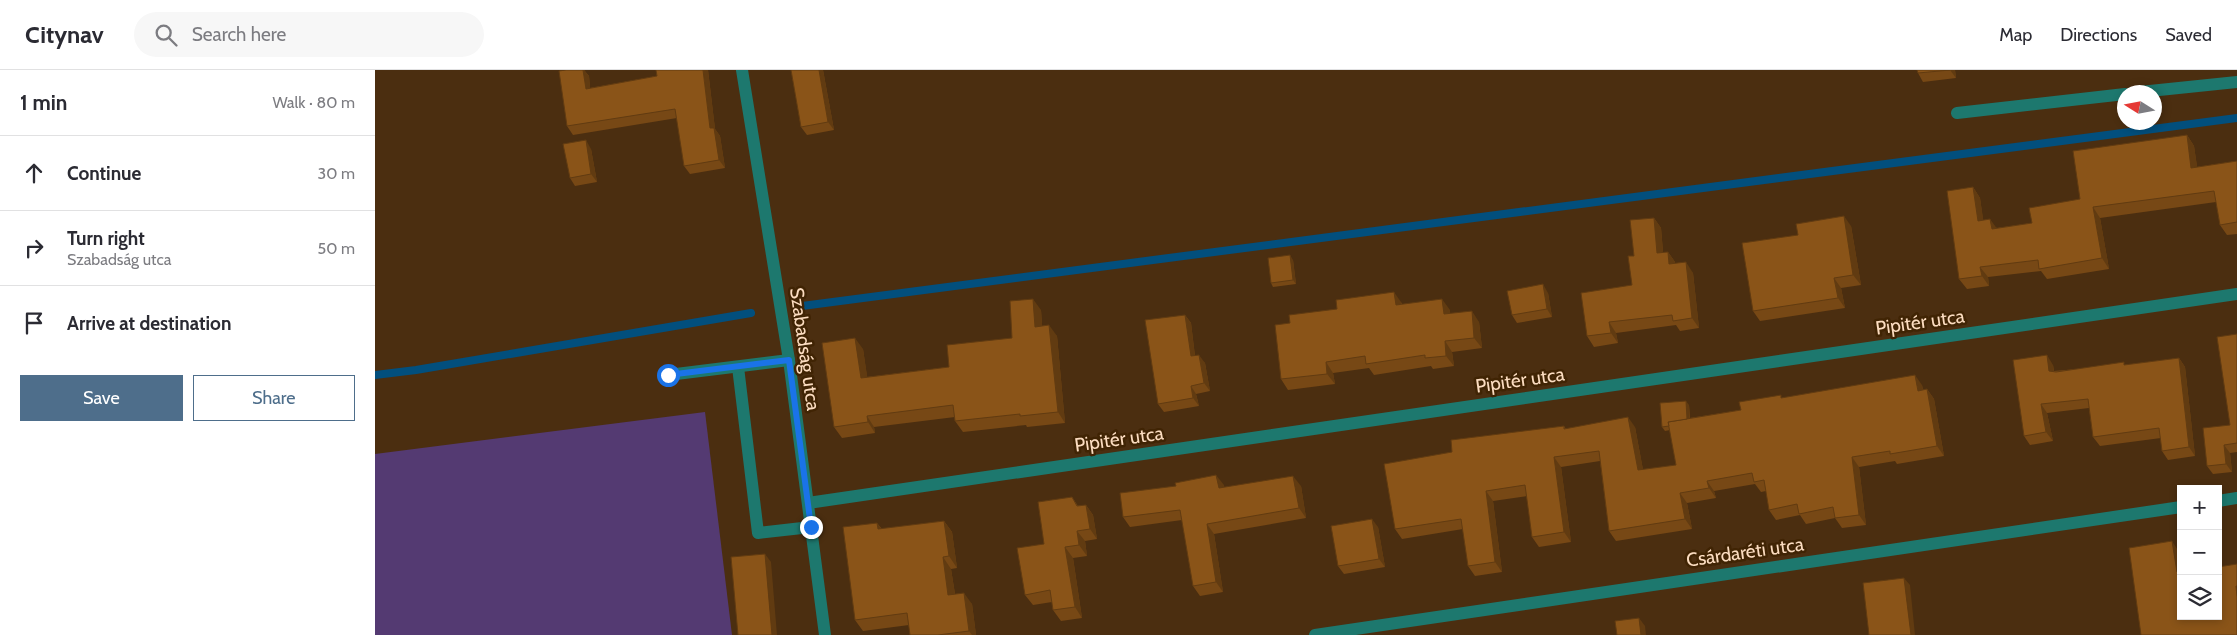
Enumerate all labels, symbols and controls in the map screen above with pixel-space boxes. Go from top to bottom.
search box [134,12,484,57]
text: Citynav [25,20,104,49]
icon: search [152,21,180,49]
text: Search here [192,23,286,46]
text: Map [1999,24,2032,46]
text: Directions [2060,24,2137,46]
text: Saved [2165,24,2212,46]
north arrow [2117,85,2162,130]
text: 1 min [20,90,67,115]
text: Walk · 80 m [272,93,355,112]
icon: ahead [20,159,48,187]
text: Continue [67,162,141,185]
text: 30 m [318,164,355,183]
text: Turn right [67,227,145,250]
icon: right [20,234,48,262]
text: 50 m [318,239,355,258]
text: Szabadság utca [67,250,171,269]
street label: Szabadság utca [785,286,825,412]
street label: Pipitér utca [1874,304,1966,340]
icon: arrive [20,309,48,337]
text: Arrive at destination [67,312,231,335]
street label: Pipitér utca [1474,362,1566,398]
route start [657,364,680,387]
button: Save [20,375,183,421]
button: Share [193,375,355,421]
street label: Pipitér utca [1073,421,1165,457]
map controls [2177,485,2222,620]
button: + [2177,485,2222,530]
route end [800,516,823,539]
button: − [2177,530,2222,575]
street label: Csárdaréti utca [1685,532,1805,572]
button: layers [2177,575,2222,620]

